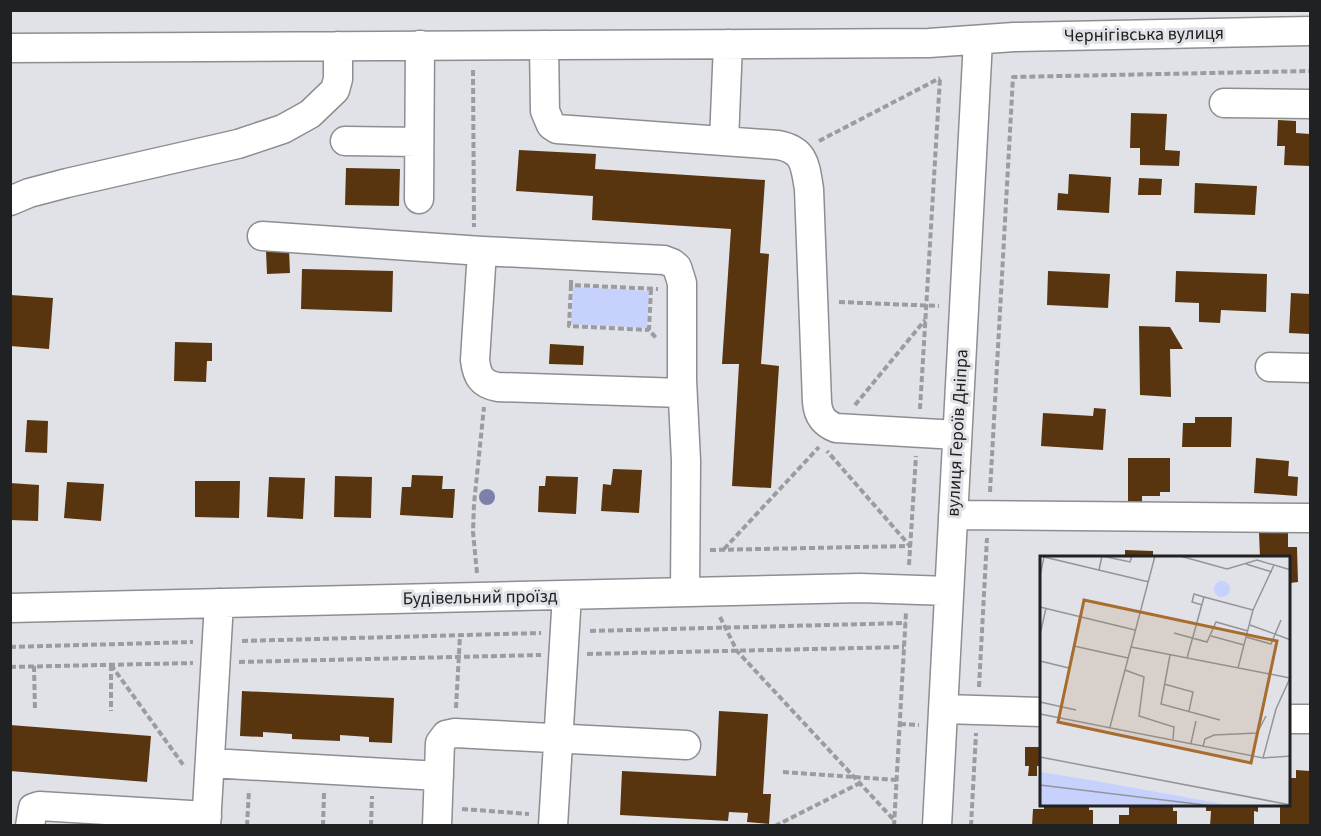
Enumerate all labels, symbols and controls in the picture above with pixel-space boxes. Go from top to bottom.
street label: Чернігівська вулиця [1064,21,1224,48]
street label: вулиця Героїв Дніпра [941,349,974,517]
inset map [1040,556,1291,806]
street label: Будівельний проїзд [402,584,558,611]

